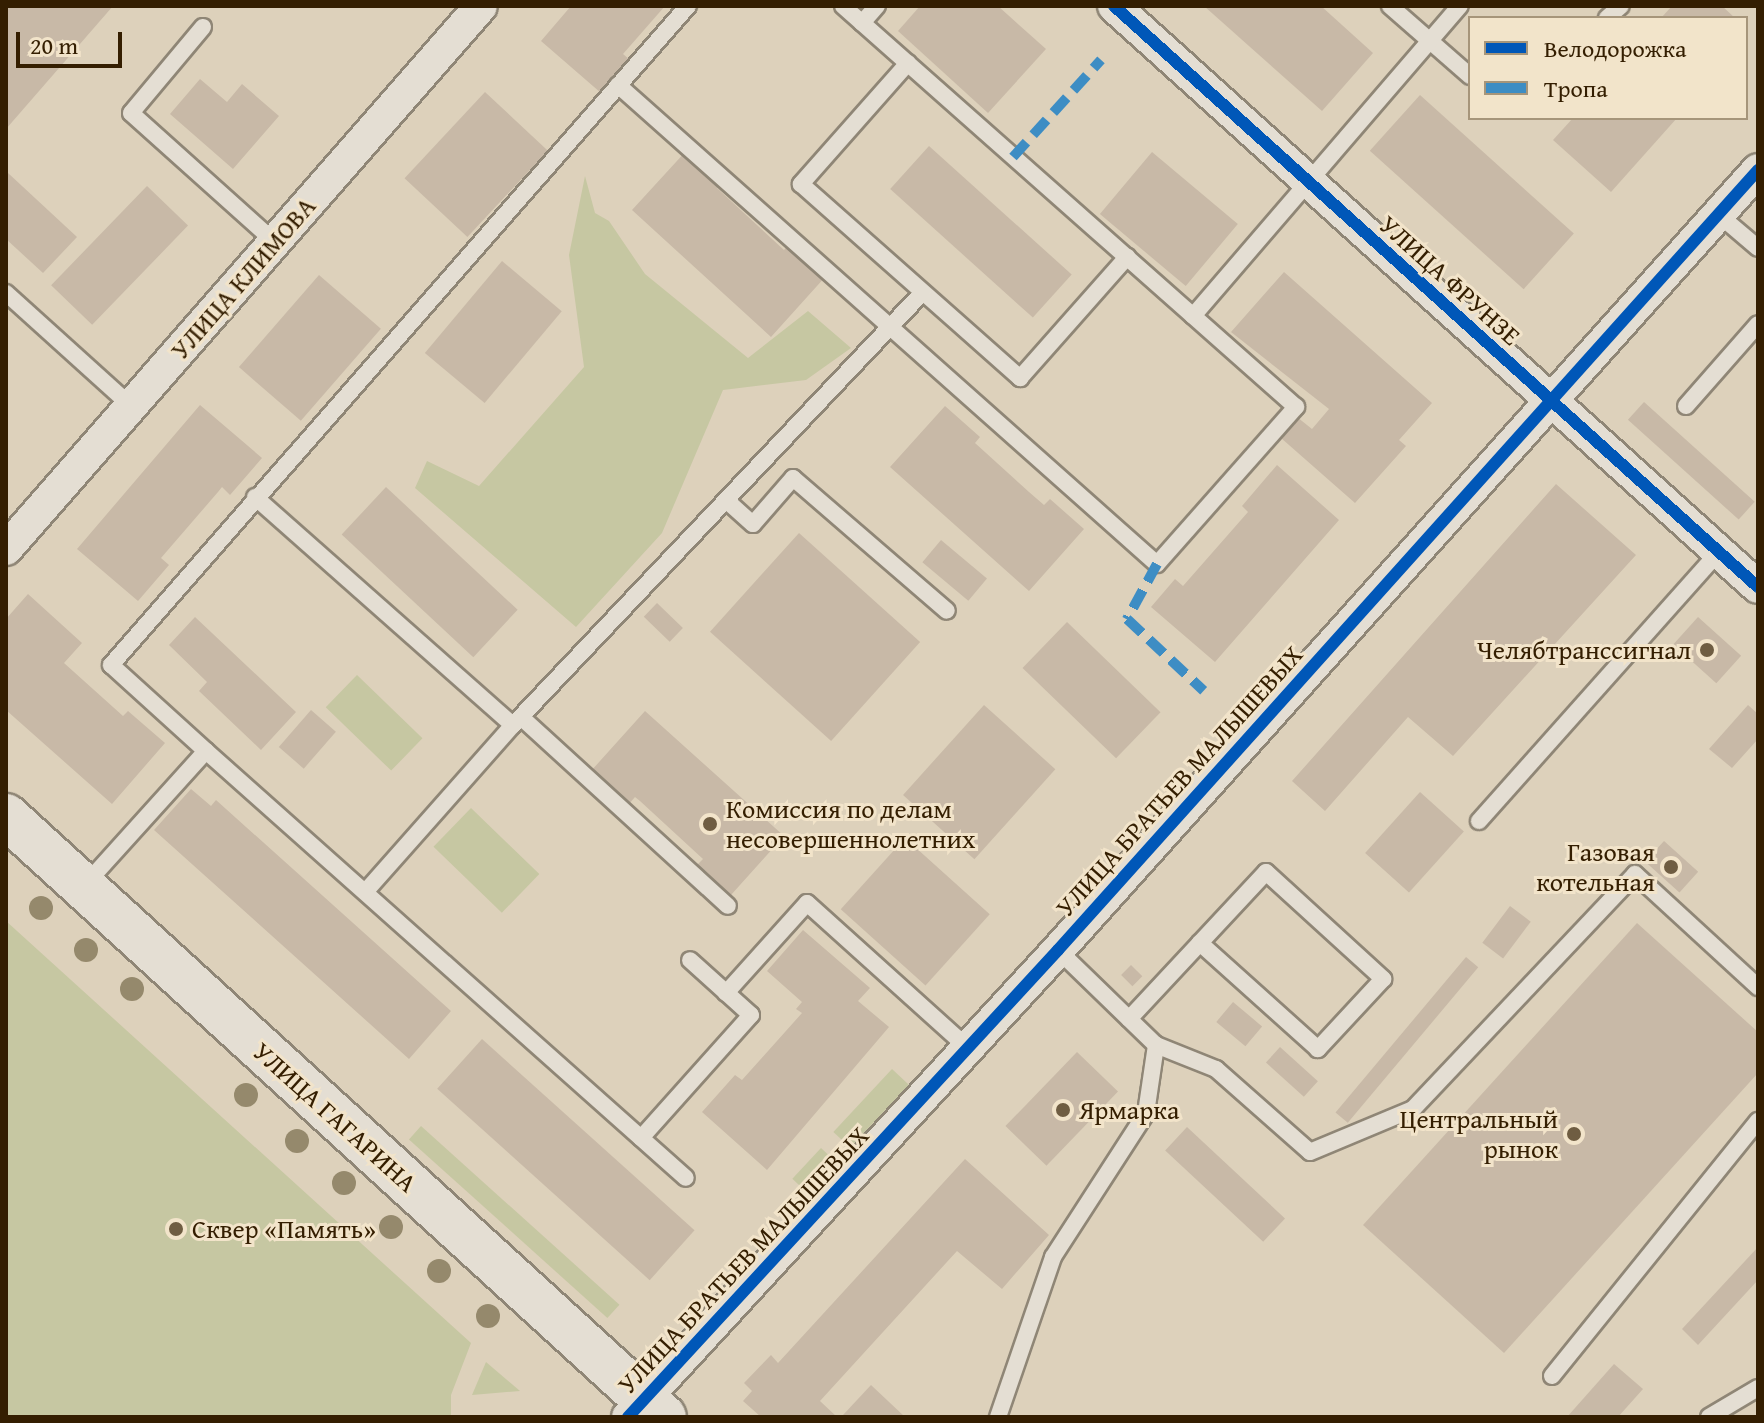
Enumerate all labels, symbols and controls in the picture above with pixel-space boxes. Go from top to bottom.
scale bar [20,16,126,66]
legend [1468,16,1748,120]
text: 20 m [30,28,78,63]
text: Велодорожка [1544,31,1686,66]
text: Тропа [1544,71,1608,106]
street label: УЛИЦА КЛИМОВА [164,190,322,366]
street label: УЛИЦА ФРУНЗЕ [1373,209,1527,351]
place label: Челябтранссигнал [1477,634,1691,666]
street label: УЛИЦА БРАТЬЕВ МАЛЫШЕВЫХ [1049,639,1309,923]
marker: Челябтранссигнал [1698,641,1716,659]
place label: Комиссия по делам несовершеннолетних [726,793,975,854]
marker: Комиссия по делам несовершеннолетних [701,815,719,833]
place label: Газовая котельная [1536,836,1655,898]
marker: Газовая котельная [1662,858,1680,876]
street label: УЛИЦА ГАГАРИНА [247,1035,423,1199]
place label: Ярмарка [1079,1094,1179,1126]
marker: Ярмарка [1054,1101,1072,1119]
place label: Центральный рынок [1400,1103,1558,1164]
street label: УЛИЦА БРАТЬЕВ МАЛЫШЕВЫХ [611,1120,875,1400]
marker: Центральный рынок [1565,1125,1583,1143]
place label: Сквер «Память» [192,1213,376,1245]
marker: Сквер «Память» [167,1220,185,1238]

